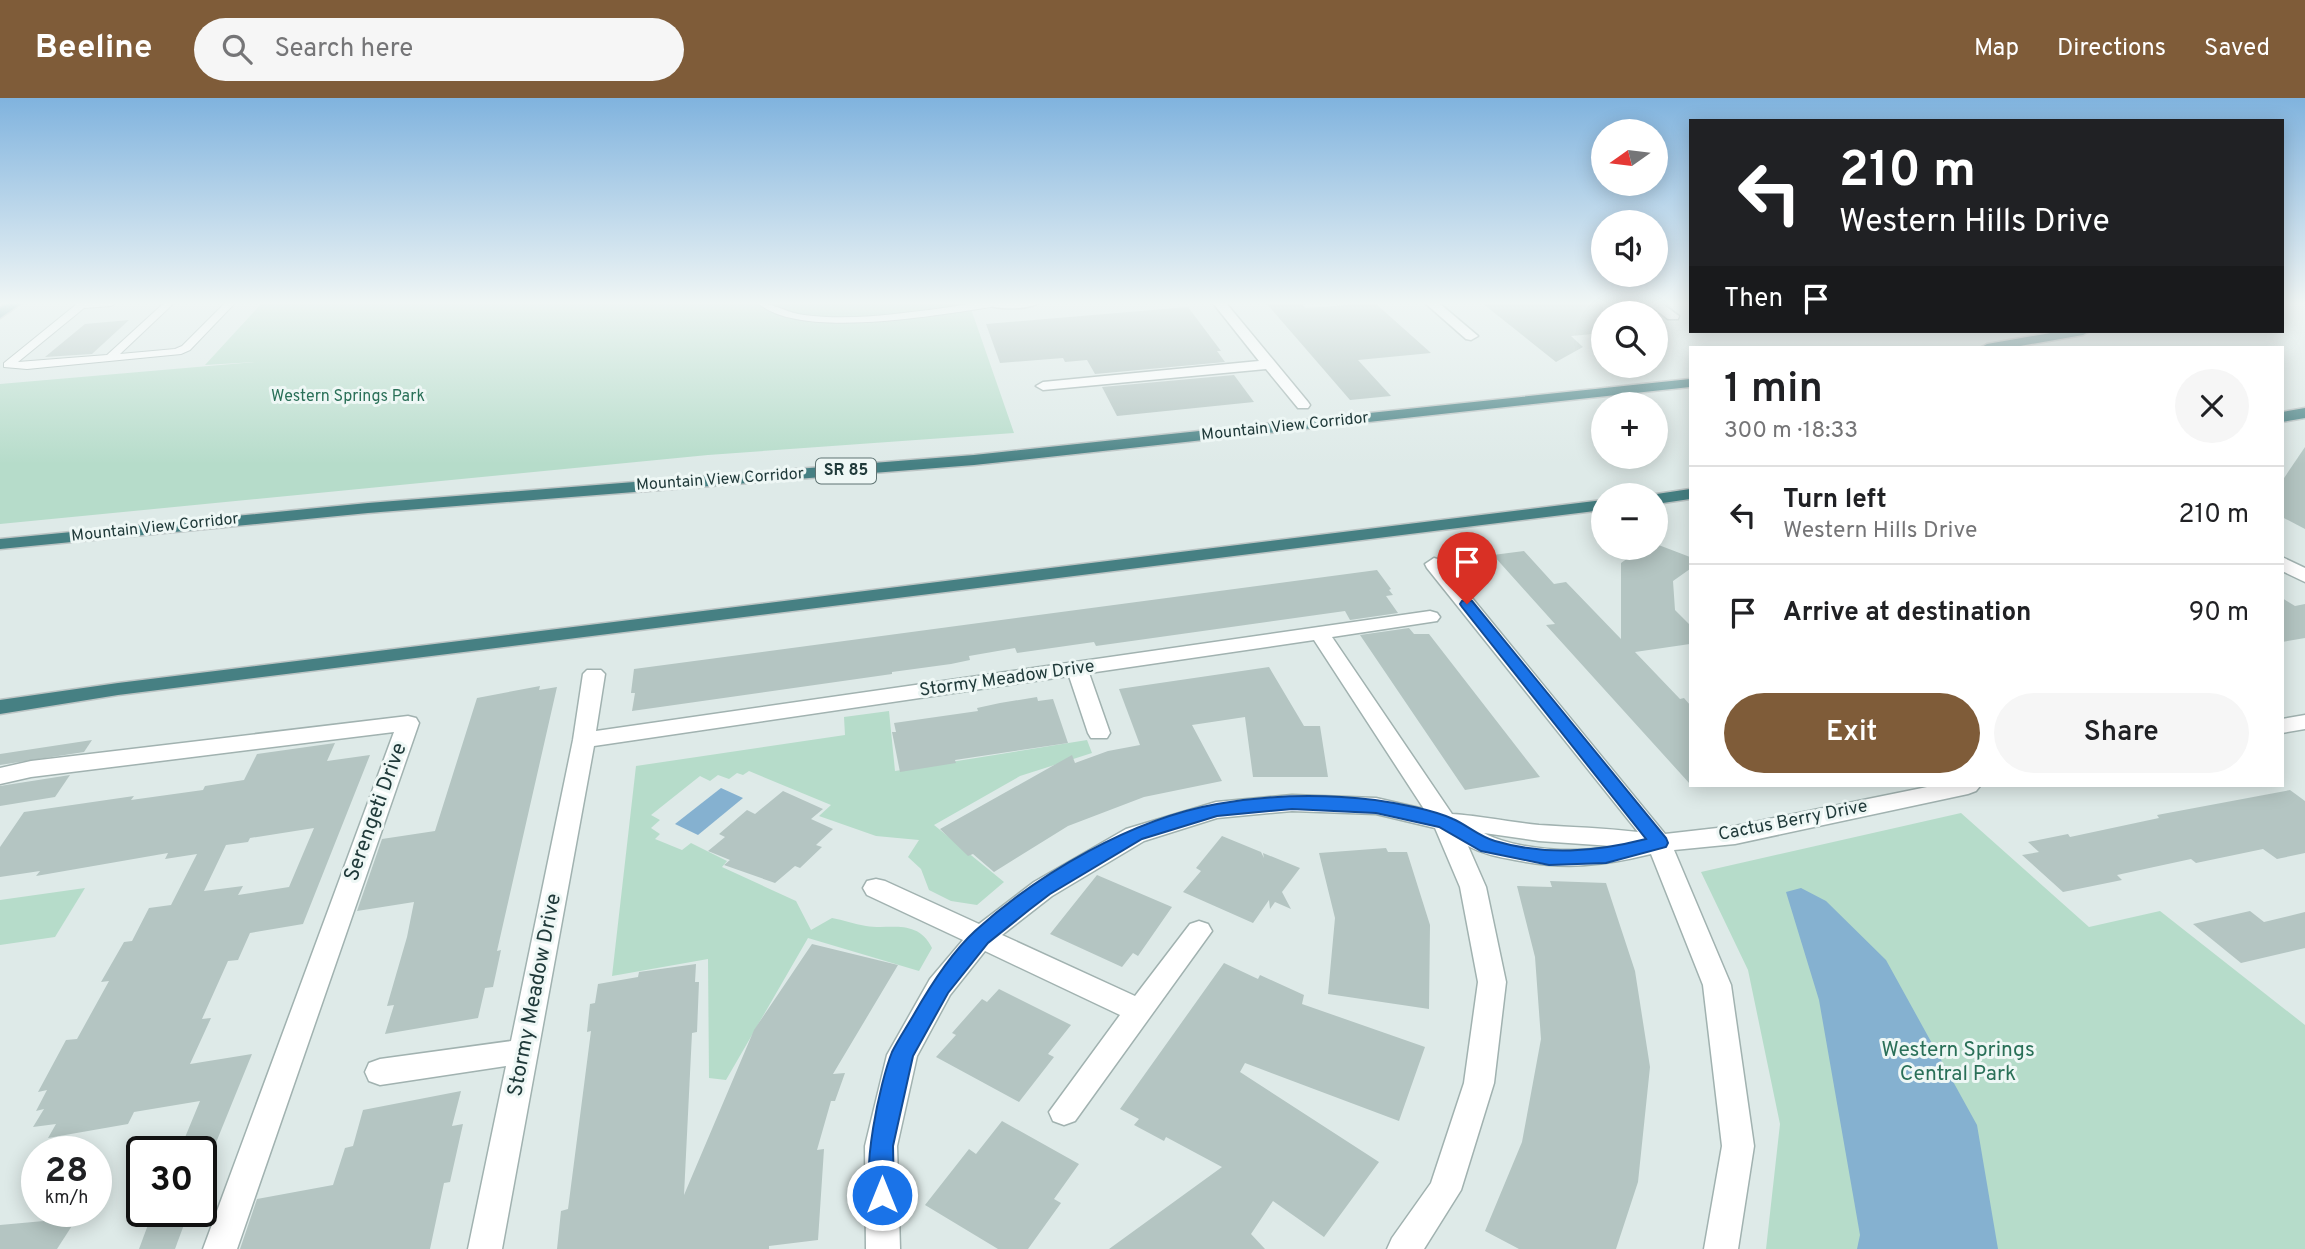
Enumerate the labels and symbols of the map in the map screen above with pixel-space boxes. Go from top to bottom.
north arrow [1591,119,1668,196]
park label: Western Springs Park [271,387,425,407]
street label: Mountain View Corridor [1200,408,1370,446]
road number: SR 85 [816,458,876,484]
street label: Mountain View Corridor [635,464,805,496]
street label: Mountain View Corridor [70,509,240,547]
pin [1437,532,1497,604]
street label: Stormy Meadow Drive [918,655,1096,703]
street label: Serengeti Drive [338,739,414,885]
street label: Cactus Berry Drive [1716,795,1870,847]
street label: Stormy Meadow Drive [502,891,568,1099]
park label: Western Springs Central Park [1881,1037,2035,1088]
speed limit sign: 30 [126,1136,217,1227]
position arrow [845,1158,919,1232]

